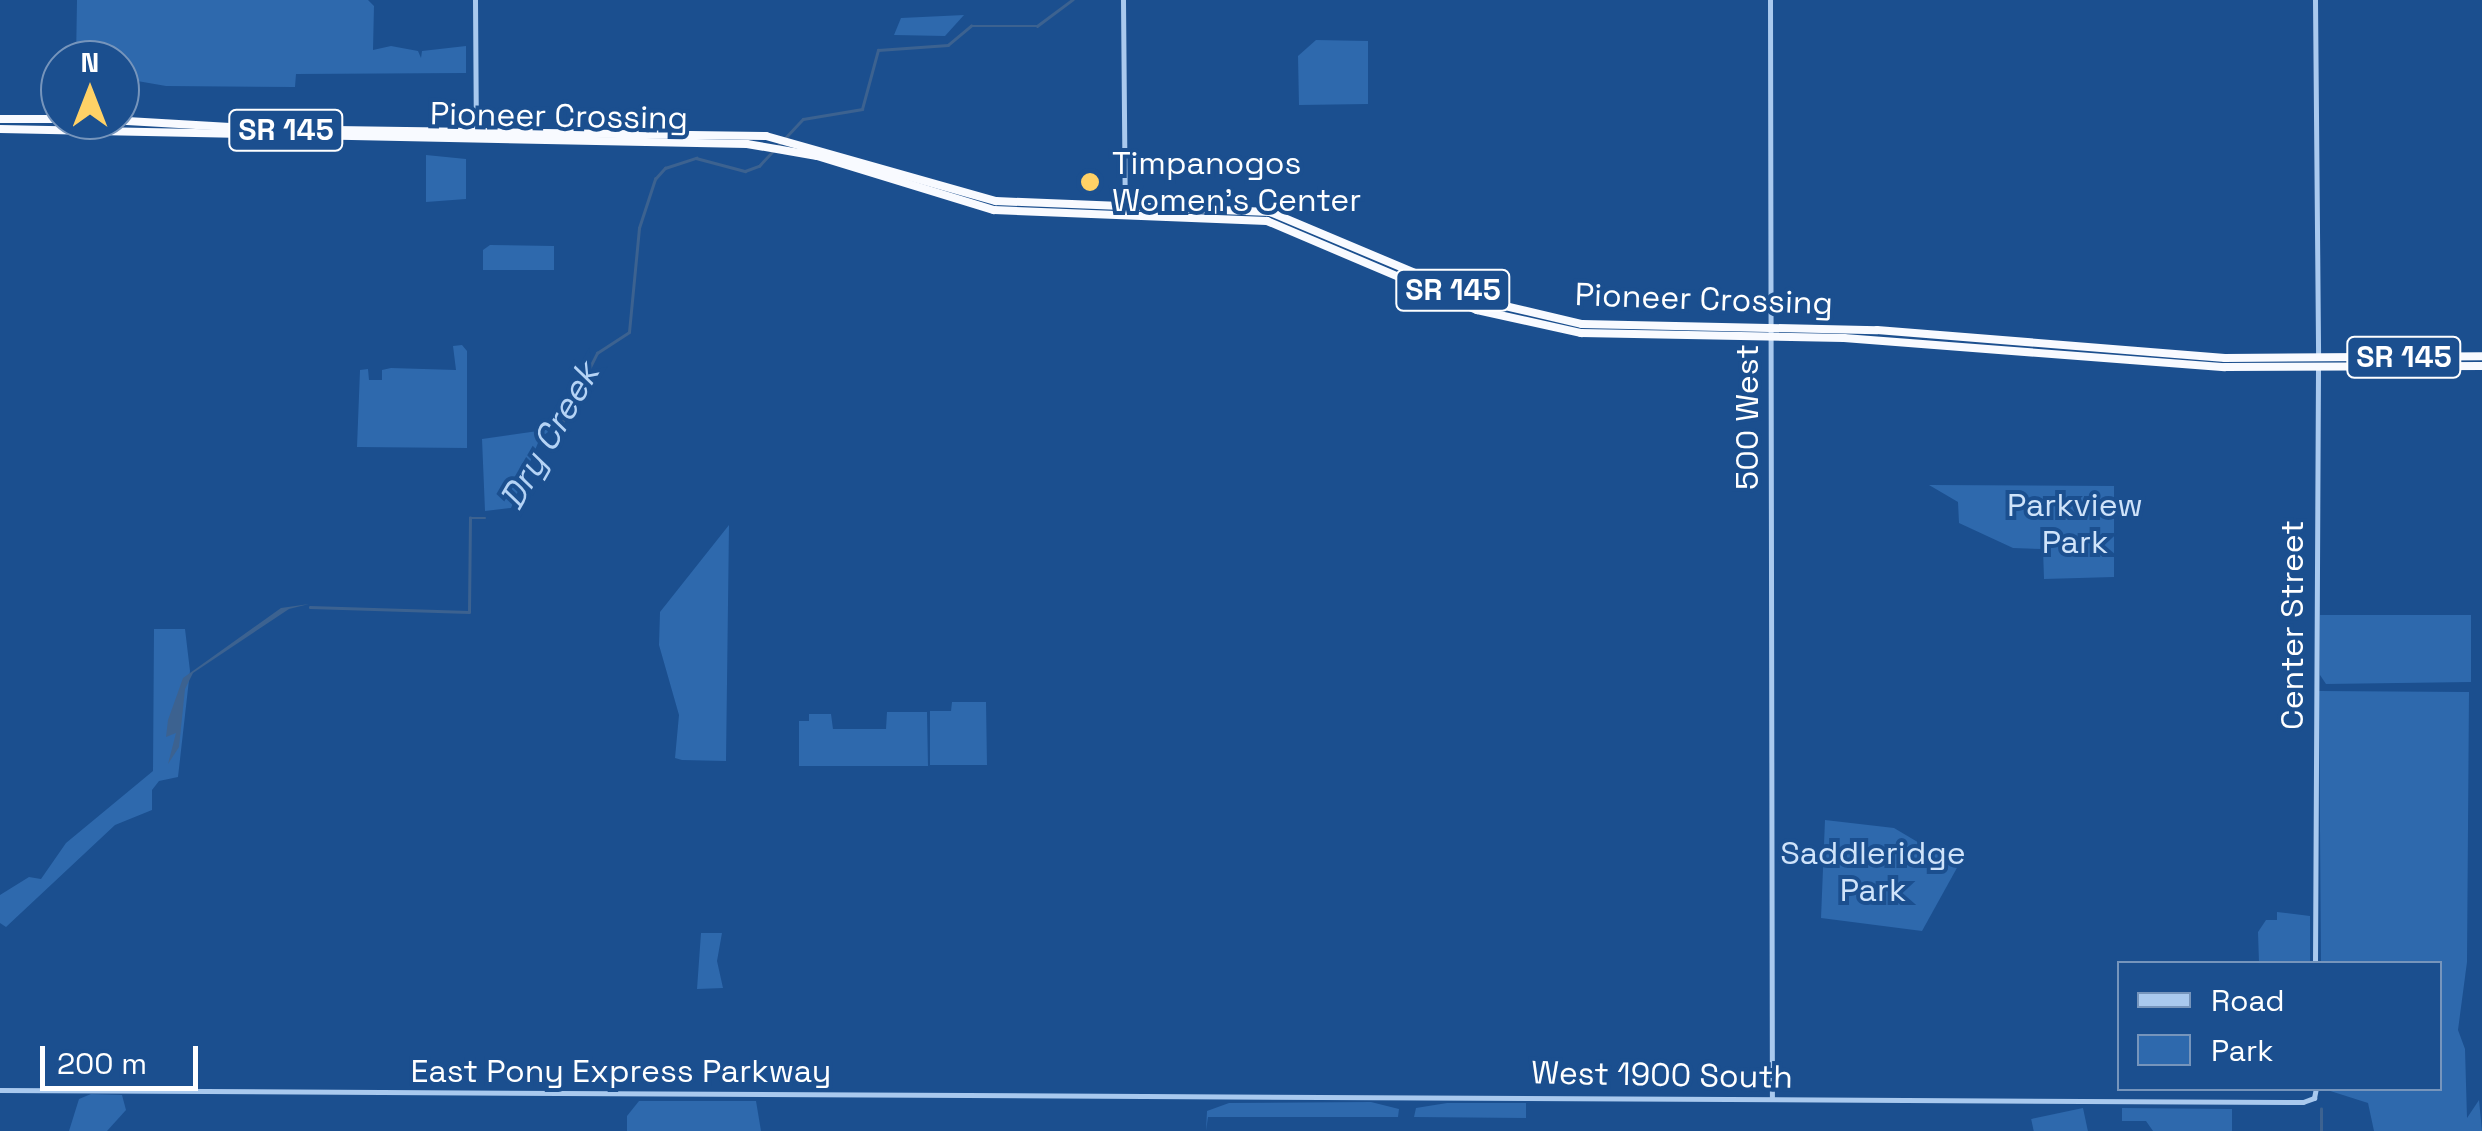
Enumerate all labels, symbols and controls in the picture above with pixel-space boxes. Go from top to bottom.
north arrow [40,40,140,140]
text: N [81,44,99,80]
street label: Pioneer Crossing [430,95,688,137]
road number: SR 145 [226,105,346,155]
place label: Timpanogos Women's Center [1112,145,1361,220]
marker: Timpanogos Women's Center [1077,169,1103,195]
road number: SR 145 [1393,265,1513,315]
street label: Pioneer Crossing [1574,275,1834,323]
road number: SR 145 [2344,332,2464,382]
street label: 500 West [1728,344,1766,490]
water label: Dry Creek [490,355,608,517]
park label: Parkview Park [2007,487,2143,562]
street label: Center Street [2273,520,2311,730]
park label: Saddleridge Park [1780,835,1966,910]
legend [2117,961,2442,1091]
text: Road [2211,981,2285,1020]
scale bar [45,1026,202,1088]
text: Park [2211,1031,2273,1070]
text: 200 m [57,1044,147,1083]
street label: East Pony Express Parkway [411,1052,831,1090]
street label: West 1900 South [1531,1054,1793,1096]

